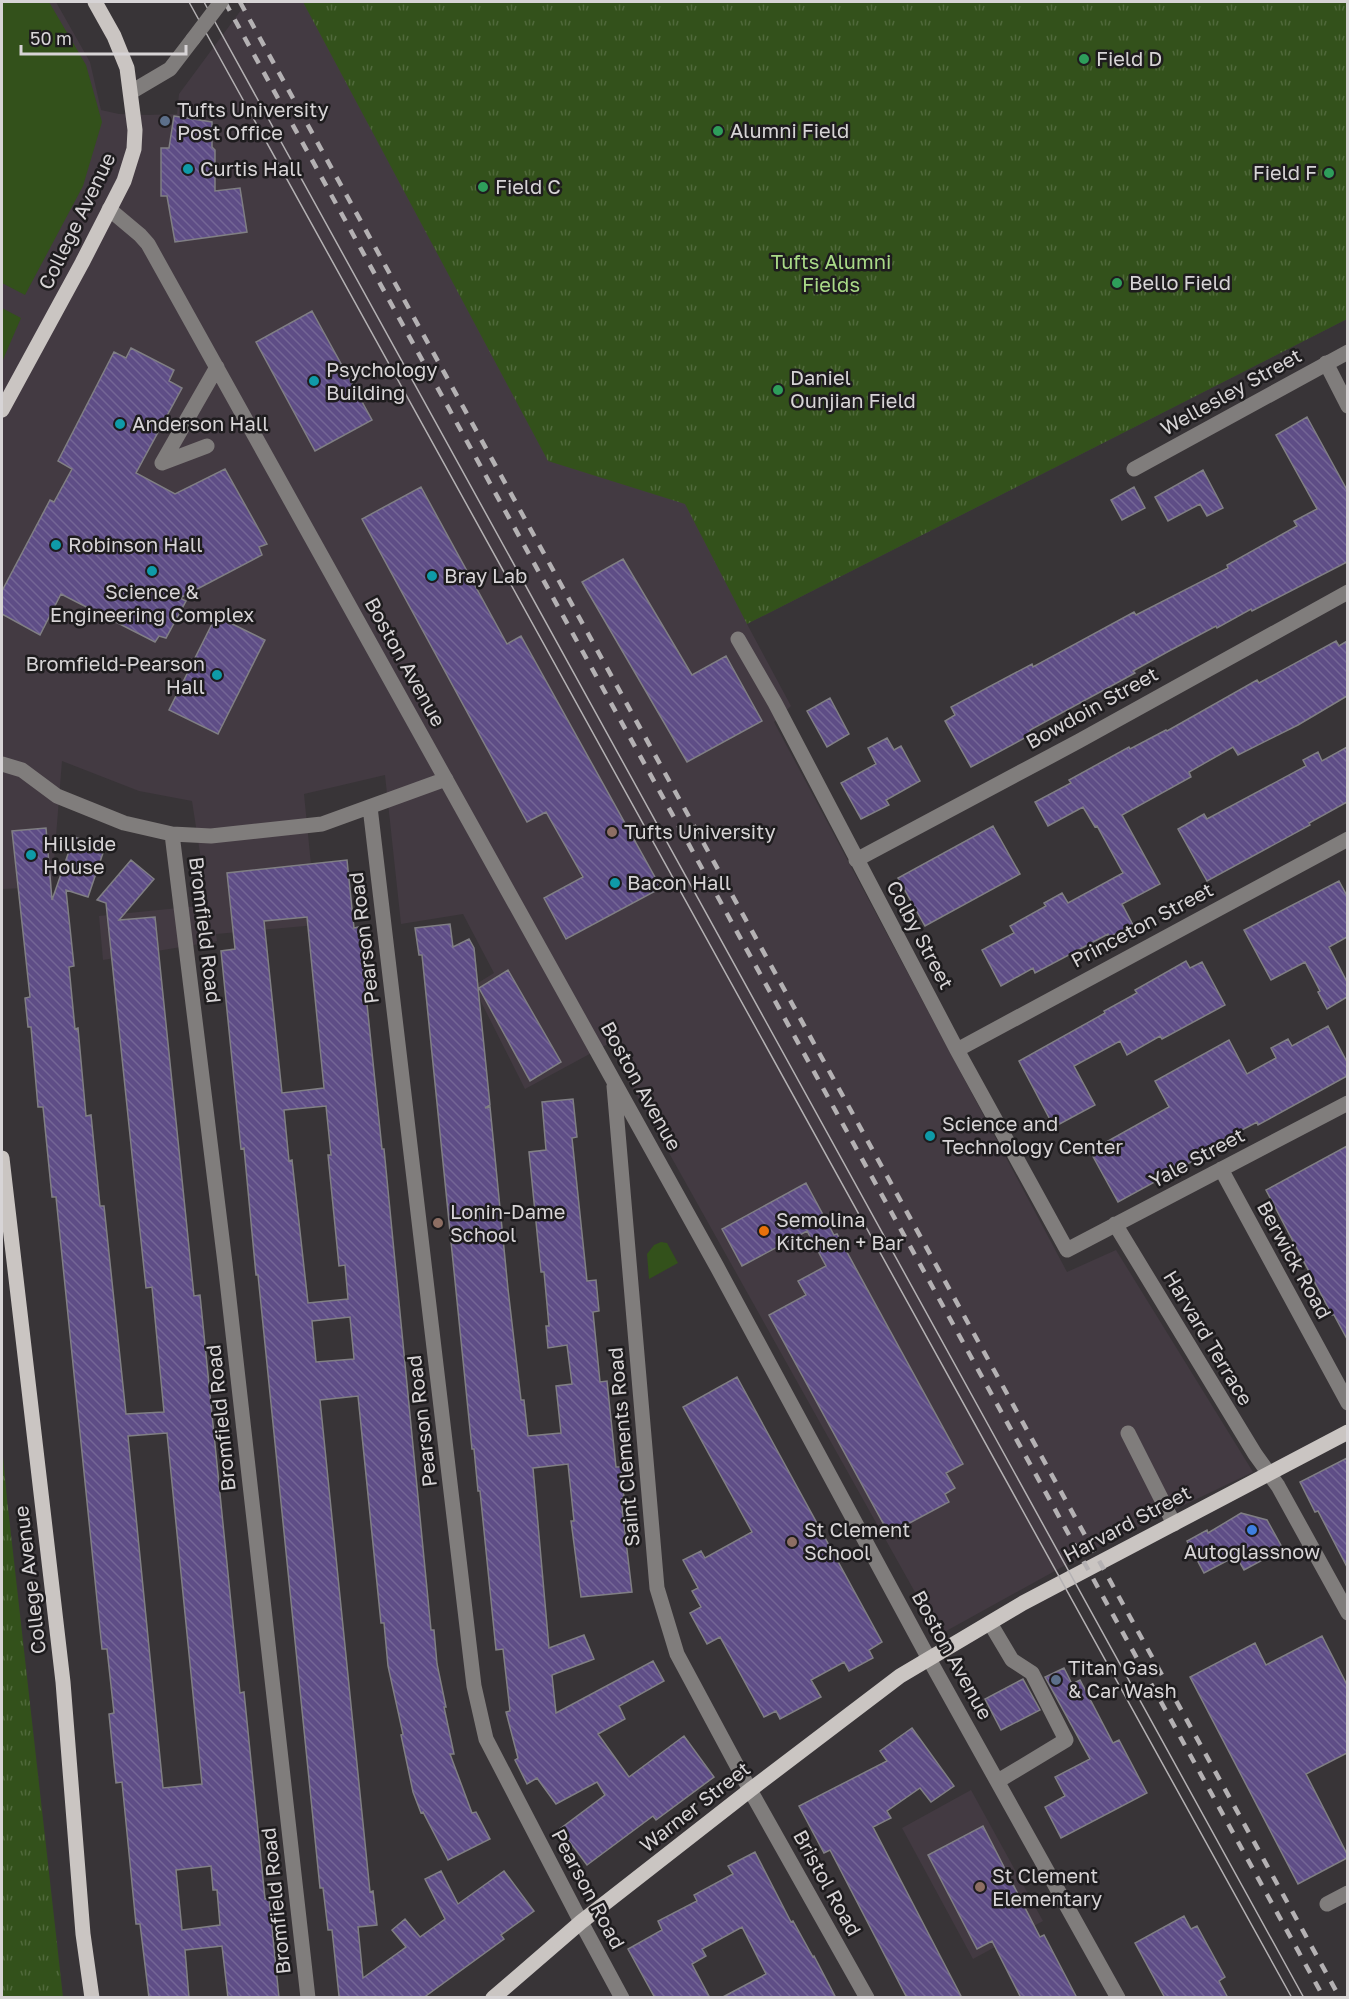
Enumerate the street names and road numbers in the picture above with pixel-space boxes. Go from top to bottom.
street label: College Avenue [33,148,120,293]
street label: Wellesley Street [1156,342,1305,440]
street label: Boston Avenue [360,593,451,730]
street label: Bowdoin Street [1021,661,1162,753]
street label: Bromfield Road [185,855,227,1005]
street label: Pearson Road [343,871,383,1005]
street label: Colby Street [882,876,959,993]
street label: Princeton Street [1066,877,1217,972]
street label: Boston Avenue [596,1017,687,1154]
street label: Yale Street [1145,1122,1248,1192]
street label: Berwick Road [1253,1196,1337,1323]
street label: Harvard Terrace [1159,1266,1259,1409]
street label: Bromfield Road [200,1344,240,1493]
street label: Saint Clements Road [602,1346,644,1548]
street label: Pearson Road [401,1354,441,1488]
street label: Harvard Street [1059,1479,1194,1567]
street label: College Avenue [8,1505,50,1656]
street label: Boston Avenue [907,1586,998,1723]
street label: Warner Street [634,1756,754,1857]
street label: Pearson Road [547,1824,631,1953]
street label: Bristol Road [789,1825,867,1940]
street label: Bromfield Road [255,1827,295,1976]

